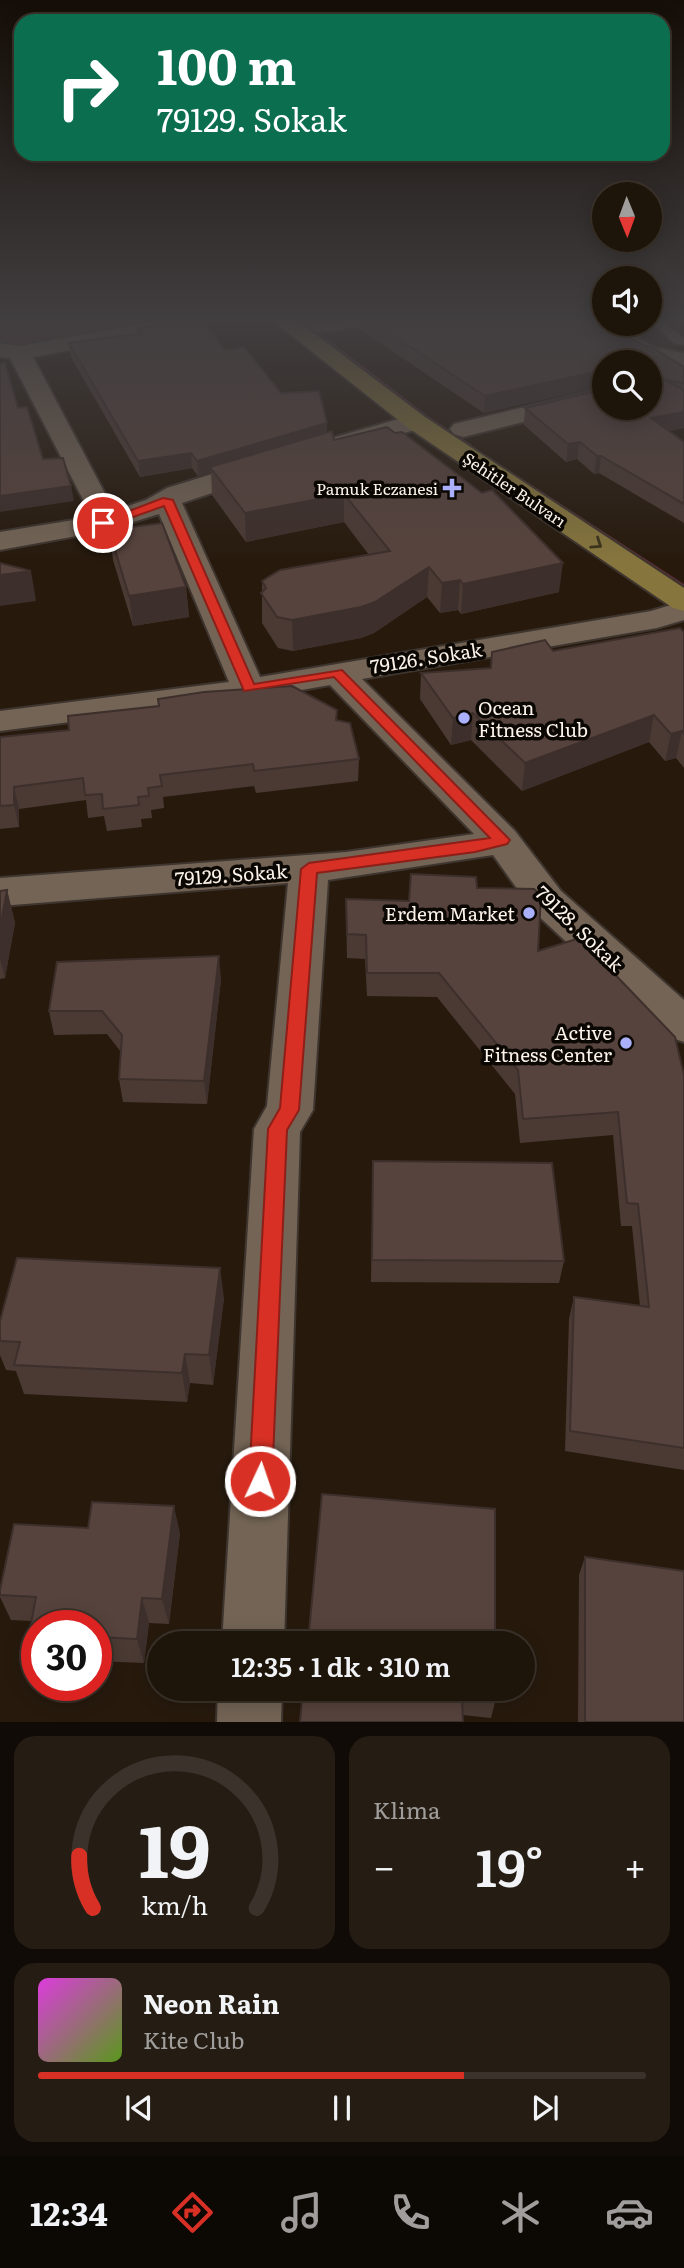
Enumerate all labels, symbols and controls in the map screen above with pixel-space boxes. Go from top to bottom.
text: 100 m [157,27,296,100]
icon: right [42,42,133,133]
text: 79129. Sokak [157,94,347,142]
north arrow [592,182,662,252]
map controls [592,182,662,420]
button: sound [592,266,662,336]
button: search [592,350,662,420]
street label: Şehitler Bulvarı [459,446,571,532]
place label: Pamuk Eczanesi [316,476,438,500]
marker: Pamuk Eczanesi [444,480,460,496]
pin [73,493,133,553]
icon: arrive [84,504,122,542]
one-way arrow [589,536,602,549]
street label: 79126. Sokak [368,634,484,680]
place label: Ocean Fitness Club [478,693,588,743]
marker: Ocean Fitness Club [456,710,472,726]
street label: 79129. Sokak [174,856,289,892]
street label: 79128. Sokak [530,879,631,978]
place label: Erdem Market [385,899,515,927]
marker: Erdem Market [521,905,537,921]
place label: Active Fitness Center [483,1018,612,1068]
marker: Active Fitness Center [618,1035,634,1051]
position arrow [223,1444,297,1518]
speed limit sign: 30 [21,1610,112,1701]
text: 12:35 · 1 dk · 310 m [231,1646,451,1685]
text: Klima [373,1792,440,1826]
text: 19 [138,1793,211,1901]
text: 19° [476,1826,543,1903]
text: − [373,1836,395,1893]
text: + [624,1836,646,1893]
text: km/h [141,1886,208,1923]
text: Neon Rain [143,1983,280,2022]
text: Kite Club [143,2022,244,2056]
icon: previous [120,2089,158,2127]
icon: pause [323,2089,361,2127]
icon: next [526,2089,564,2127]
text: 12:34 [30,2188,108,2236]
icon: directions [168,2188,217,2237]
icon: music [277,2188,326,2237]
icon: phone [386,2188,435,2237]
icon: climate [496,2188,545,2237]
icon: car [605,2188,654,2237]

